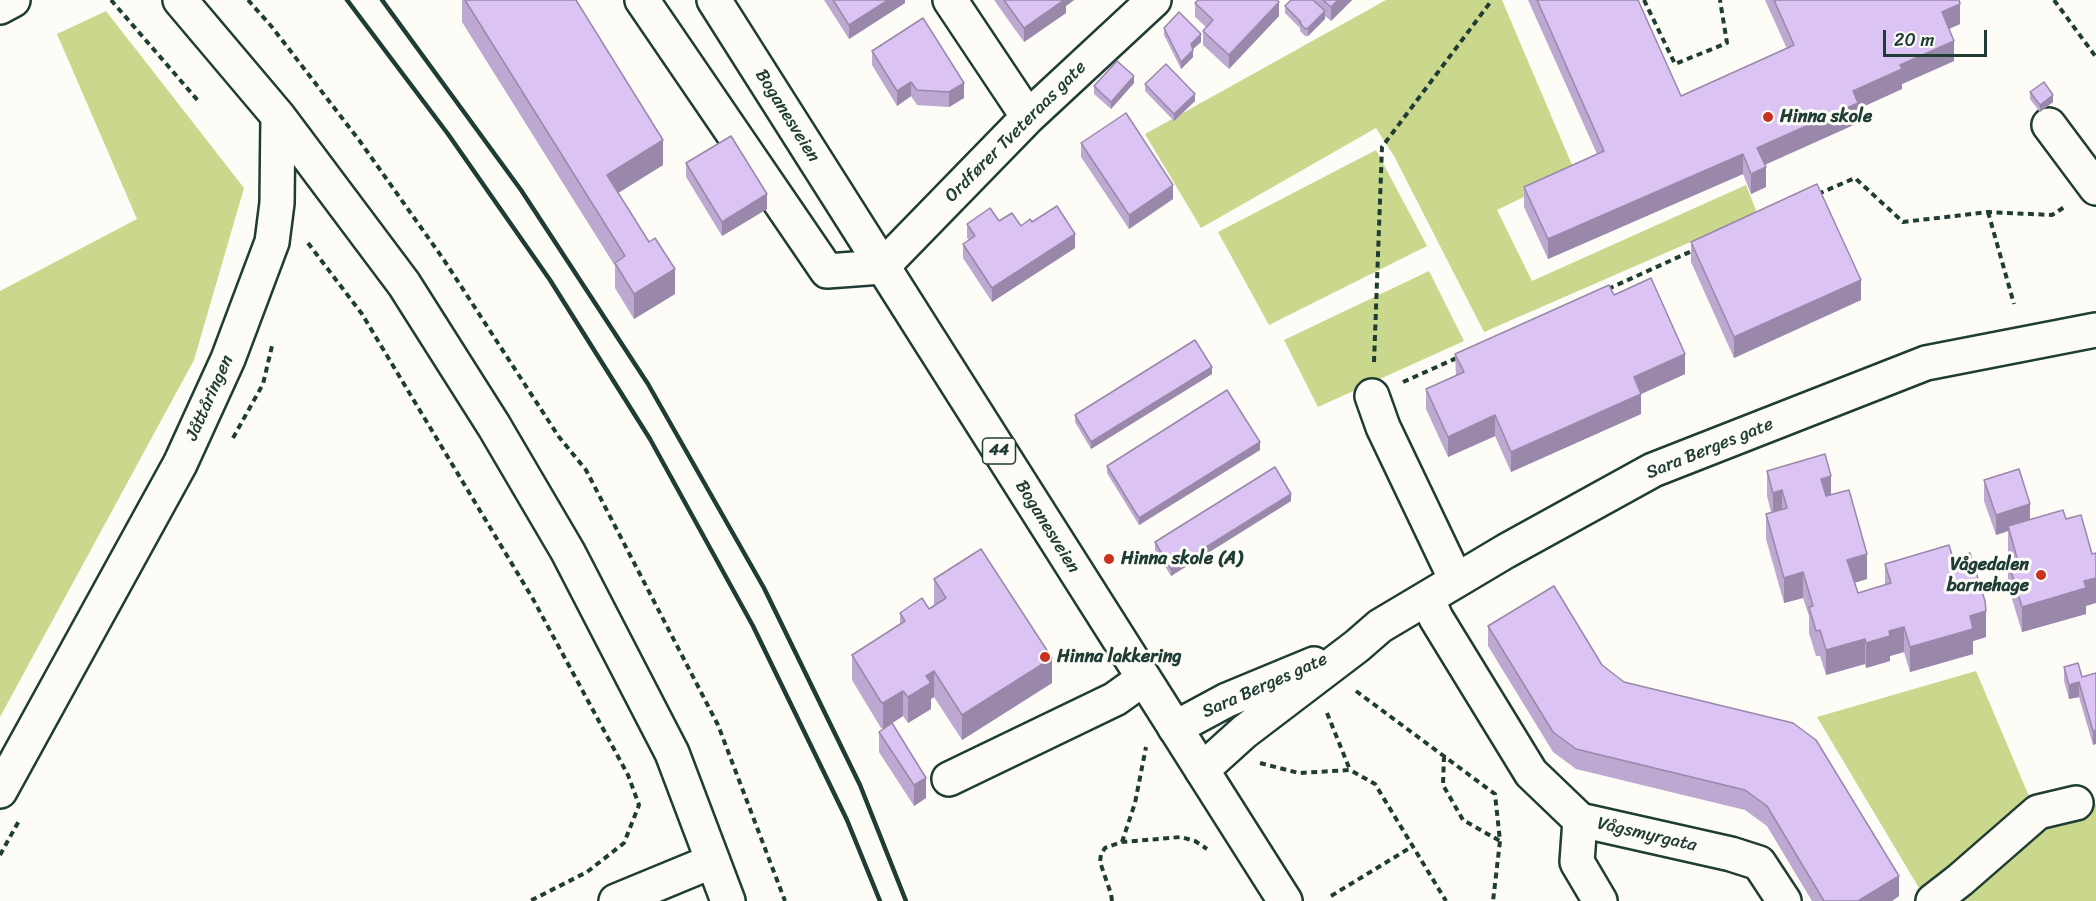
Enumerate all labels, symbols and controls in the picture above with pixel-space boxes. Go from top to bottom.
scale bar [1886,18,1990,56]
text: 20 m [1894,24,1934,56]
street label: Ordfører Tveteraas gate [941,57,1091,207]
street label: Boganesveien [750,66,824,166]
place label: Hinna skole [1780,106,1872,128]
marker: Hinna skole [1761,110,1775,124]
street label: Jåttåringen [182,352,238,444]
street label: Sara Berges gate [1643,414,1777,484]
road number: 44 [982,438,1016,464]
street label: Boganesveien [1010,477,1084,577]
place label: Hinna skole (A) [1121,548,1242,570]
marker: Hinna skole (A) [1102,552,1116,566]
place label: Vågedalen barnehage [1947,554,2029,596]
marker: Vågedalen barnehage [2034,568,2048,582]
place label: Hinna lakkering [1057,646,1182,668]
street label: Sara Berges gate [1199,649,1331,723]
marker: Hinna lakkering [1038,650,1052,664]
street label: Vågsmyrgata [1595,813,1699,857]

